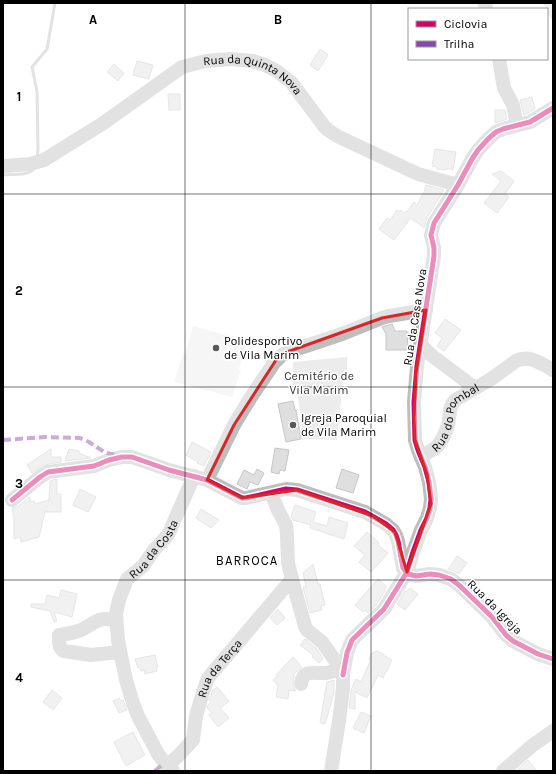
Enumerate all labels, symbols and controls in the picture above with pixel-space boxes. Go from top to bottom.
legend [408,8,548,60]
text: A [89,12,97,27]
text: B [274,12,282,27]
text: Ciclovia [444,17,487,31]
text: Trilha [444,37,474,51]
street label: Rua da Quinta Nova [203,52,305,98]
text: 1 [17,89,21,104]
street label: Rua da Casa Nova [400,268,430,366]
text: 2 [15,283,23,298]
place label: Polidesportivo de Vila Marim [224,334,302,362]
marker: Polidesportivo de Vila Marim [211,343,221,353]
park label: Cemitério de Vila Marim [284,369,354,397]
street label: Rua do Pombal [429,381,482,455]
place label: Igreja Paroquial de Vila Marim [301,411,387,439]
marker: Igreja Paroquial de Vila Marim [288,420,298,430]
text: 3 [15,476,23,491]
street label: Rua da Costa [126,517,181,582]
district label: BARROCA [216,553,278,568]
street label: Rua da Igreja [465,577,525,637]
street label: Rua da Terça [195,636,245,699]
text: 4 [15,670,23,685]

